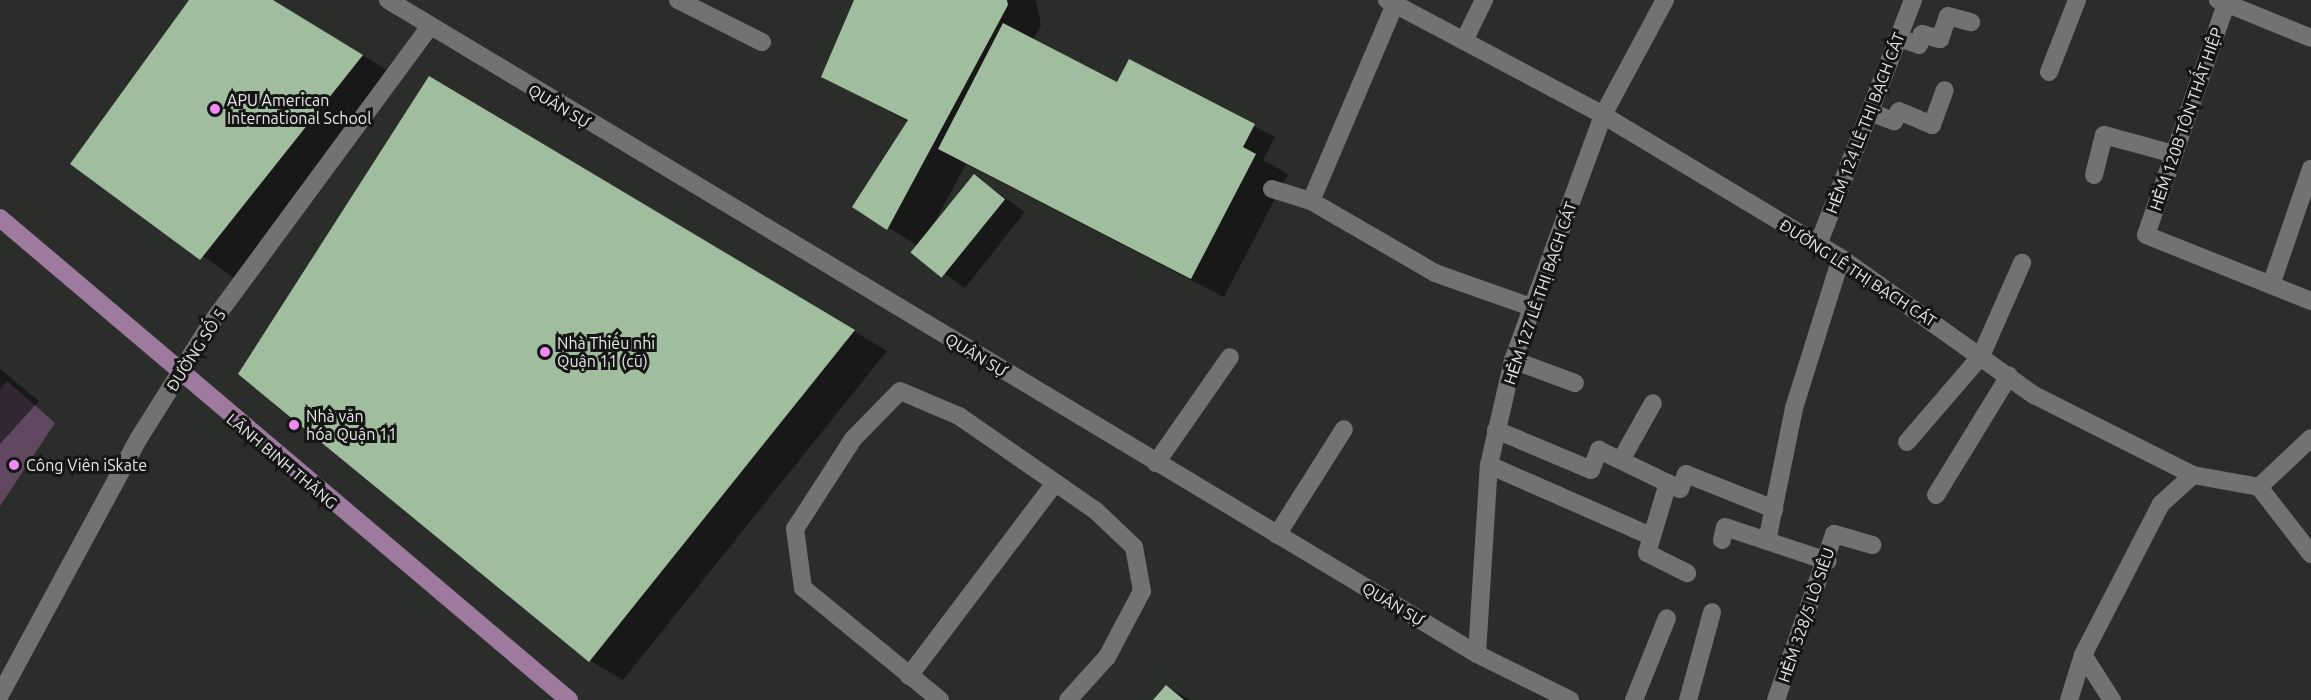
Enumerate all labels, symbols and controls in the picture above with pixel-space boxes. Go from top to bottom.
street label: HẺM 120B TÔN THẤT HIỆP [2146,25,2226,213]
street label: HẺM 124 LÊ THỊ BẠCH CÁT [1822,30,1908,216]
street label: QUÂN SỰ [525,80,593,132]
place label: APU American International School [227,90,371,128]
marker: APU American International School [208,102,222,116]
street label: HẺM 127 LÊ THỊ BẠCH CÁT [1500,199,1580,387]
street label: ĐƯỜNG LÊ THỊ BẠCH CÁT [1776,215,1940,331]
street label: ĐƯỜNG SỐ 5 [162,305,230,395]
street label: QUÂN SỰ [942,329,1010,381]
place label: Nhà Thiếu nhi Quận 11 (cũ) [557,333,655,371]
marker: Nhà Thiếu nhi Quận 11 (cũ) [538,345,552,359]
place label: Nhà văn hóa Quận 11 [306,406,397,444]
street label: LÃNH BINH THĂNG [223,409,341,513]
marker: Nhà văn hóa Quận 11 [287,418,301,432]
place label: Công Viên iSkate [26,455,147,475]
marker: Công Viên iSkate [7,458,21,472]
street label: HẺM 328/5 LÒ SIÊU [1774,545,1838,685]
street label: QUÂN SỰ [1359,578,1427,630]

